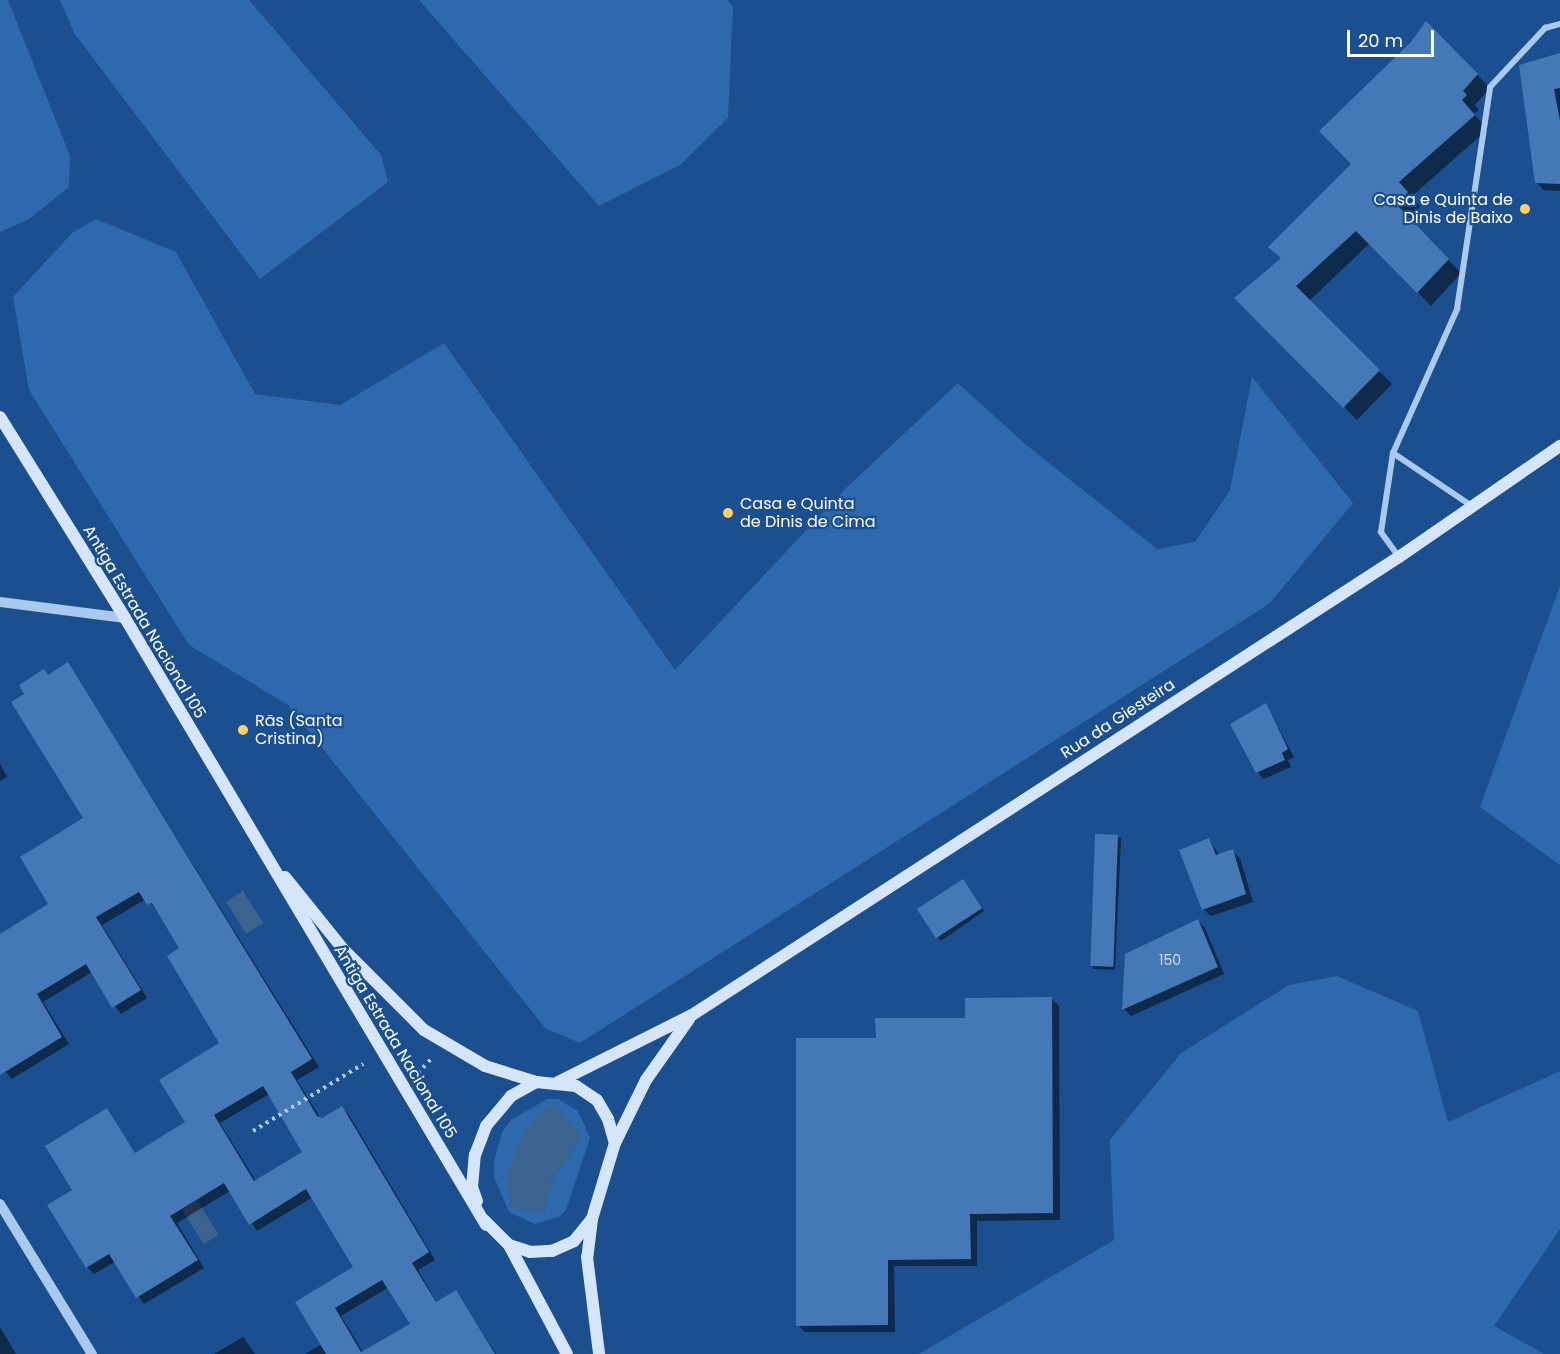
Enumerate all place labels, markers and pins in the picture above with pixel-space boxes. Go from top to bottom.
place label: Casa e Quinta de Dinis de Baixo [1374,190,1513,228]
marker: Casa e Quinta de Dinis de Baixo [1518,202,1532,216]
place label: Casa e Quinta de Dinis de Cima [740,494,876,532]
marker: Casa e Quinta de Dinis de Cima [721,506,735,520]
place label: Rãs (Santa Cristina) [255,711,343,749]
marker: Rãs (Santa Cristina) [236,723,250,737]

